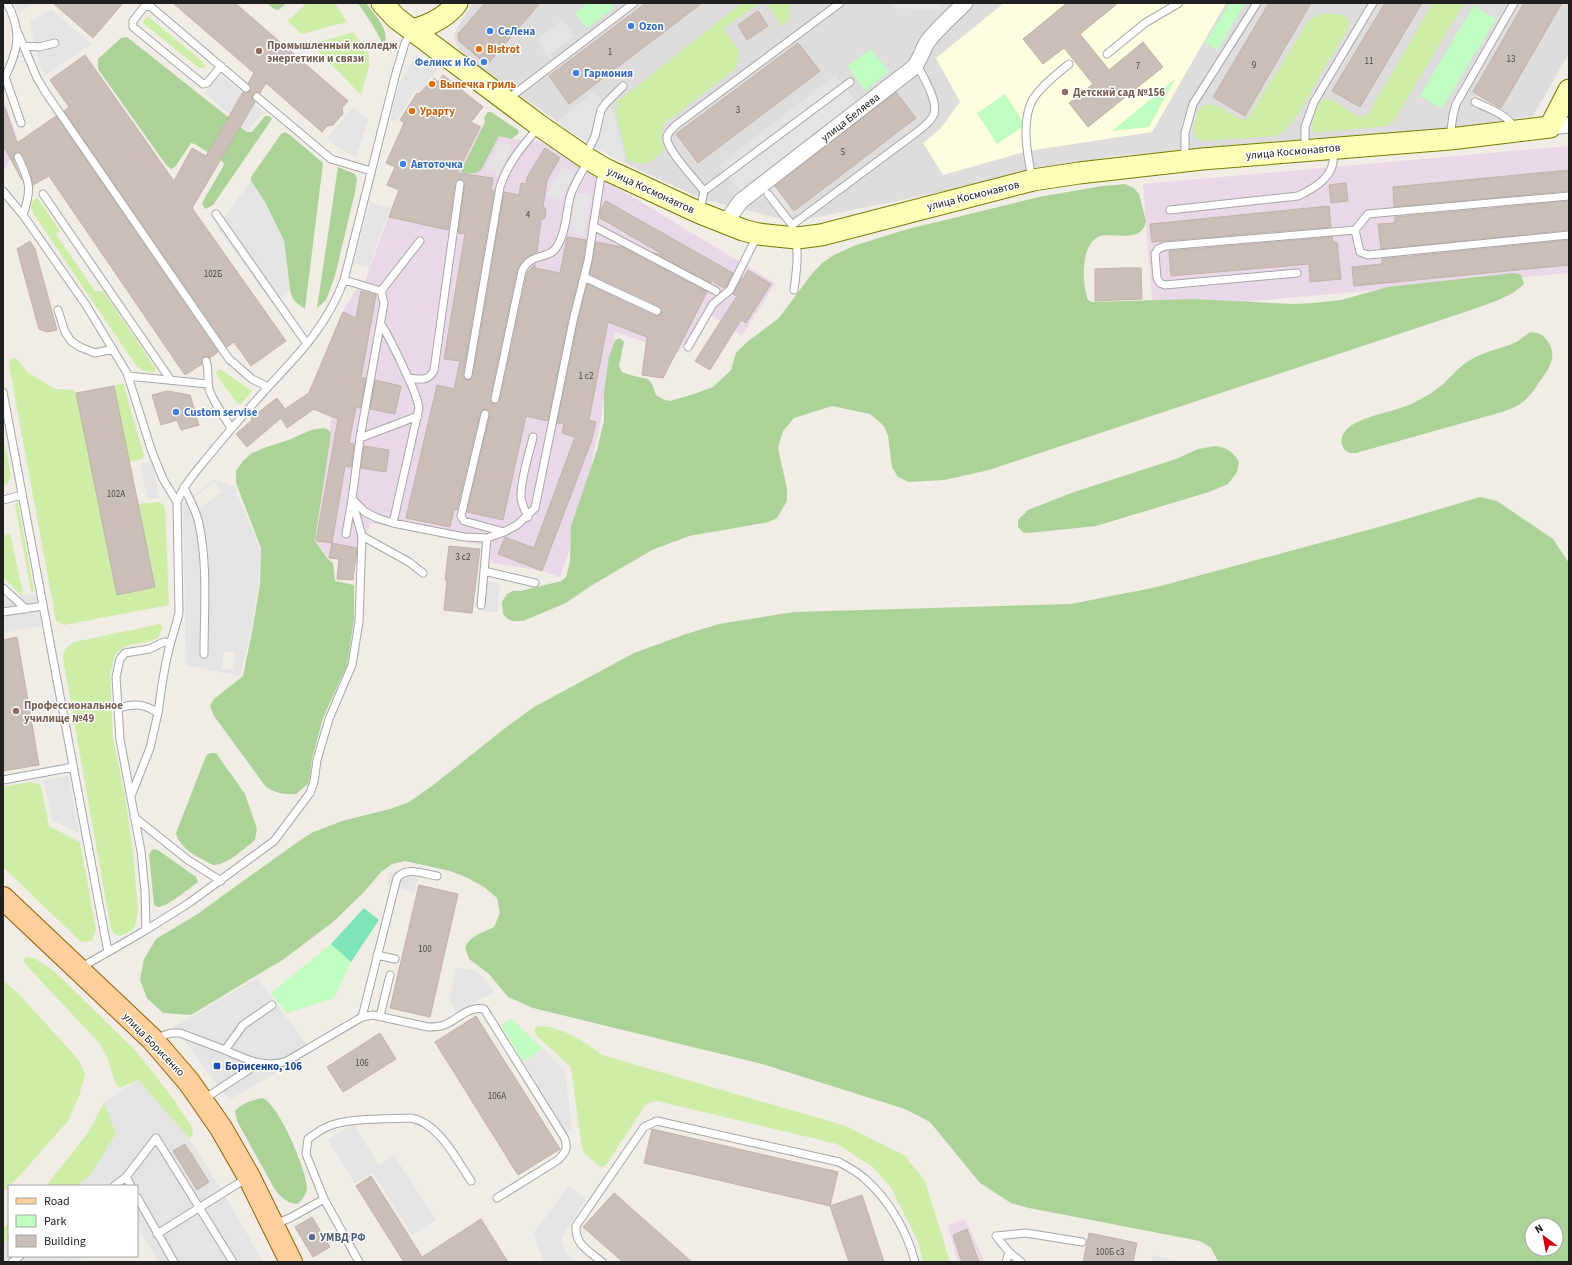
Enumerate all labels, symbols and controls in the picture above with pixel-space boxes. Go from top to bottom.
place label: Ozon [639,19,664,34]
marker: Ozon [626,21,636,31]
place label: СеЛена [498,24,535,39]
marker: СеЛена [485,26,495,36]
place label: Промышленный колледж энергетики и связи [267,38,398,66]
place label: Bistrot [487,42,521,57]
marker: Bistrot [474,44,484,54]
marker: Промышленный колледж энергетики и связи [254,46,264,56]
house number: 1 [608,46,612,59]
house number: 13 [1507,53,1516,66]
place label: Феликс и Ко [415,55,476,70]
house number: 11 [1365,55,1373,68]
marker: Феликс и Ко [479,57,489,67]
house number: 9 [1252,59,1257,72]
house number: 7 [1136,60,1141,73]
place label: Гармония [584,66,633,81]
marker: Гармония [571,68,581,78]
place label: Выпечка гриль [440,77,517,92]
marker: Выпечка гриль [427,79,437,89]
place label: Детский сад №156 [1073,85,1165,100]
marker: Детский сад №156 [1060,87,1070,97]
street label: улица Беляева [818,90,883,145]
place label: Урарту [420,104,455,119]
house number: 3 [736,104,741,117]
marker: Урарту [407,106,417,116]
street label: улица Космонавтов [1245,140,1341,163]
house number: 5 [841,146,846,159]
place label: Автоточка [410,157,463,172]
marker: Автоточка [398,159,408,169]
street label: улица Космонавтов [605,164,697,217]
street label: улица Космонавтов [925,177,1021,214]
house number: 4 [526,209,531,222]
house number: 102Б [204,268,222,281]
house number: 1 с2 [579,370,594,383]
place label: Custom servise [184,405,258,420]
marker: Custom servise [171,407,181,417]
house number: 102А [107,488,125,501]
house number: 3 с2 [456,551,471,564]
place label: Профессиональное училище №49 [24,698,123,726]
marker: Профессиональное училище №49 [11,706,21,716]
house number: 100 [418,943,432,956]
street label: улица Борисенко [119,1009,188,1080]
house number: 106 [355,1057,369,1070]
place label: Борисенко, 106 [225,1059,302,1074]
marker: Борисенко, 106 [212,1061,222,1071]
house number: 106А [488,1090,506,1103]
legend [8,1185,138,1257]
text: Road [44,1193,70,1210]
text: Park [44,1213,66,1230]
north arrow [1524,1217,1564,1257]
text: N [1532,1221,1546,1237]
place label: УМВД РФ [320,1230,366,1245]
marker: УМВД РФ [307,1232,317,1242]
text: Building [44,1233,86,1250]
house number: 100Б с3 [1095,1246,1125,1259]

